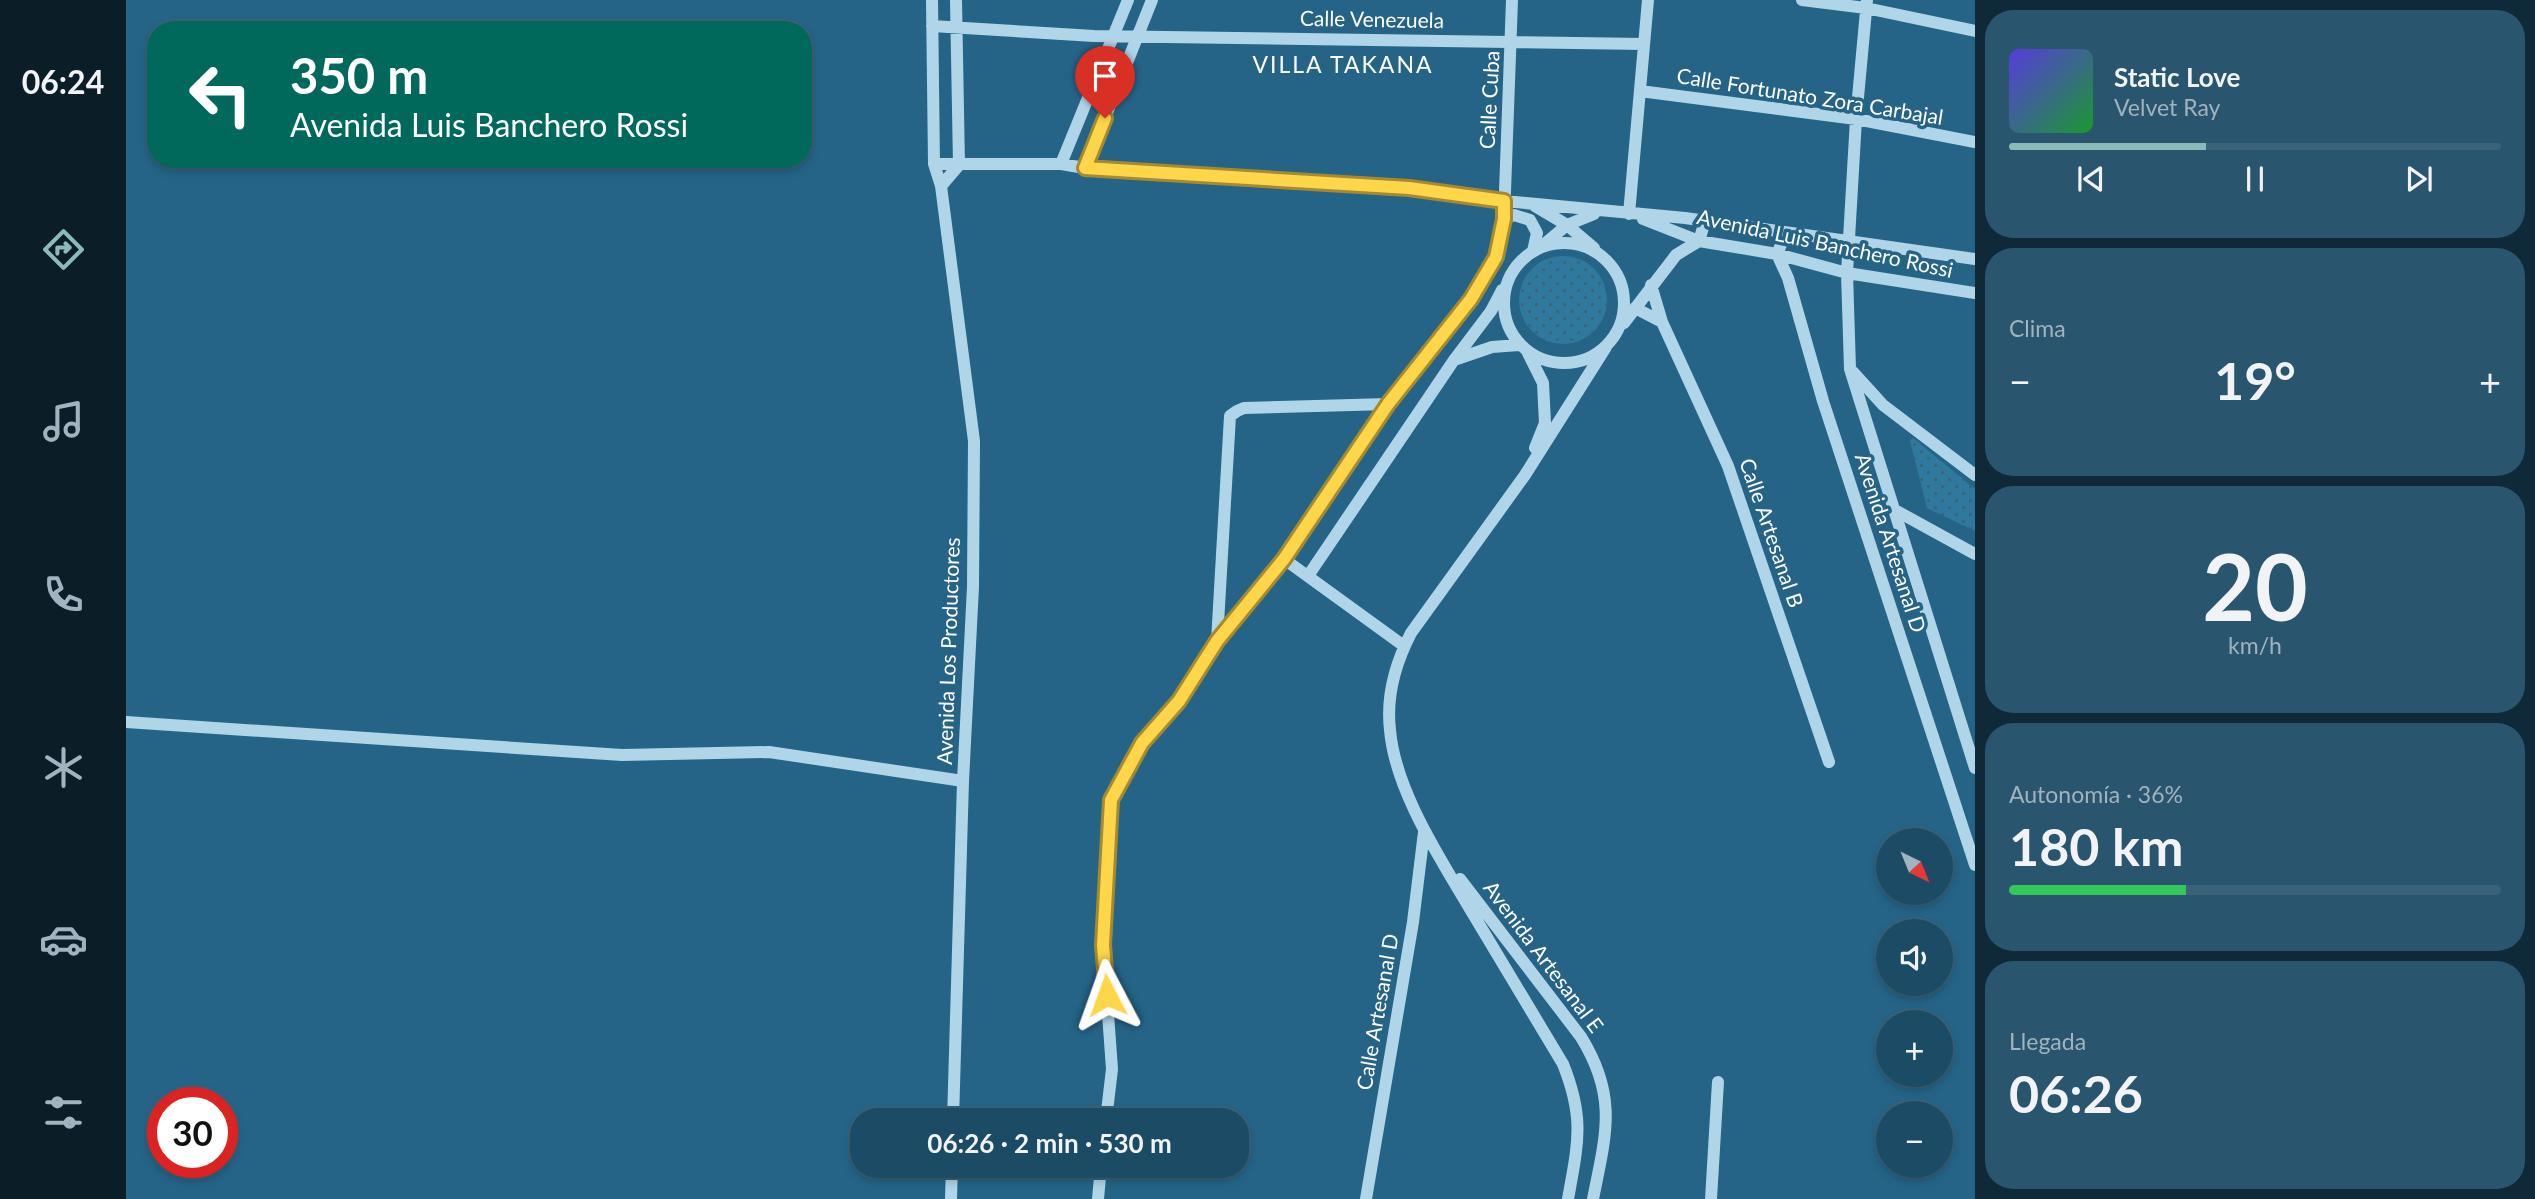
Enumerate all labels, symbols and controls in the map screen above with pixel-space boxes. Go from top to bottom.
street label: Calle Venezuela [1300,5,1444,32]
text: 350 m [290,46,428,104]
pin [1075,46,1135,118]
icon: left [175,49,266,140]
district label: VILLA TAKANA [1252,50,1434,78]
street label: Calle Cuba [1473,50,1504,150]
icon: arrive [1086,57,1124,95]
text: Static Love [2114,61,2241,93]
text: 06:24 [22,62,104,101]
street label: Calle Fortunato Zora Carbajal [1675,62,1945,129]
text: Velvet Ray [2114,93,2220,121]
text: Avenida Luis Banchero Rossi [290,105,688,144]
icon: previous [2072,160,2110,198]
icon: pause [2236,160,2274,198]
icon: next [2400,160,2438,198]
street label: Avenida Luis Banchero Rossi [1695,203,1956,282]
icon: directions [39,225,88,274]
text: Clima [2009,314,2066,342]
text: 19° [2214,349,2296,411]
text: − [2009,358,2031,404]
text: + [2479,358,2501,404]
icon: music [39,397,88,446]
street label: Avenida Artesanal D [1851,450,1932,635]
street label: Calle Artesanal B [1735,455,1810,610]
text: 20 [2202,531,2308,640]
street label: Avenida Los Productores [931,537,964,765]
icon: phone [39,570,88,619]
text: km/h [2228,631,2282,659]
icon: climate [39,743,88,792]
text: Autonomía · 36% [2009,780,2183,808]
text: 180 km [2009,815,2183,877]
north arrow [1876,828,1953,905]
map controls [1876,828,1953,1178]
street label: Avenida Artesanal E [1479,875,1609,1037]
icon: car [39,915,88,964]
button: sound [1876,919,1953,996]
street label: Calle Artesanal D [1350,932,1403,1092]
position arrow [1070,958,1144,1032]
button: + [1876,1010,1953,1087]
text: Llegada [2009,1027,2086,1055]
text: 06:26 [2009,1062,2143,1124]
speed limit sign: 30 [147,1087,238,1178]
icon: filters [39,1088,88,1137]
button: − [1876,1101,1953,1178]
text: 06:26 · 2 min · 530 m [927,1127,1172,1159]

